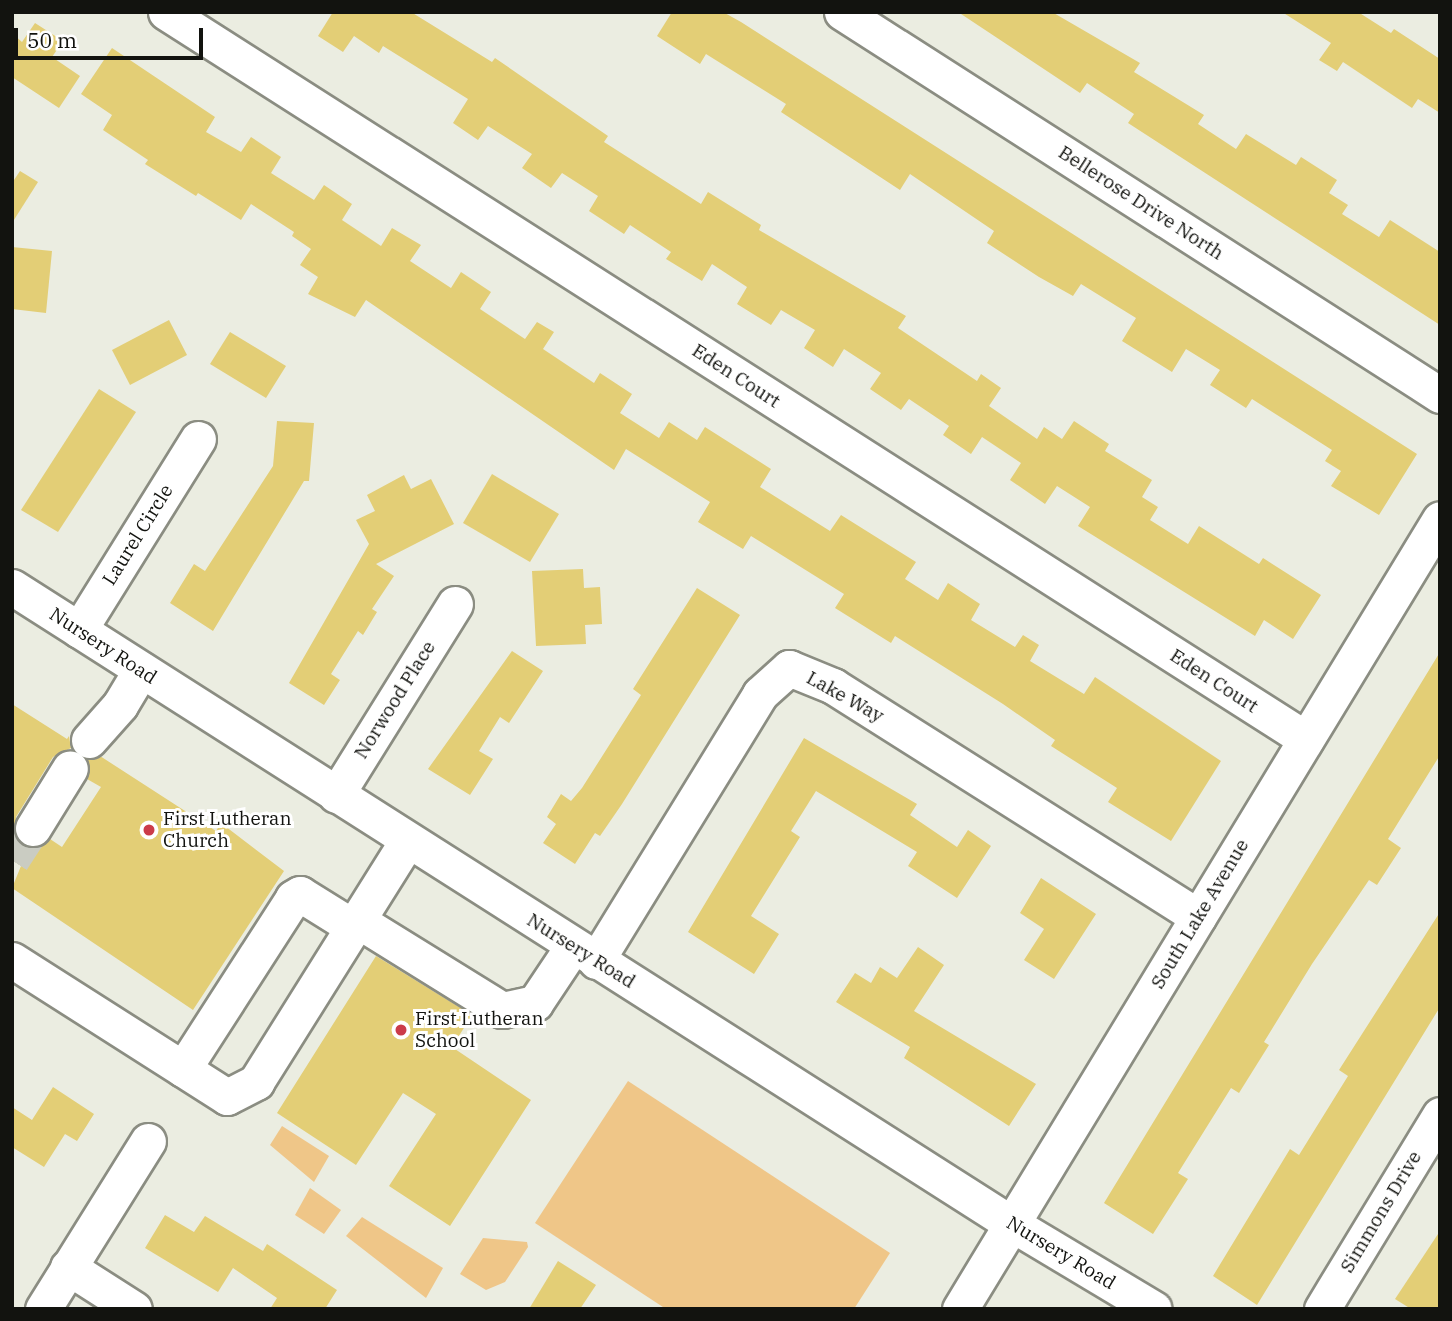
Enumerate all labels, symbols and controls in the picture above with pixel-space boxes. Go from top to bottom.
scale bar [18,14,206,58]
text: 50 m [27,26,77,54]
street label: Bellerose Drive North [1054,141,1228,265]
street label: Eden Court [688,339,784,413]
street label: Laurel Circle [98,480,178,590]
street label: Nursery Road [45,603,161,689]
street label: Norwood Place [350,637,440,763]
street label: Eden Court [1166,644,1262,718]
street label: Lake Way [802,667,888,727]
place label: First Lutheran Church [163,808,292,852]
marker: First Lutheran Church [141,822,157,838]
street label: South Lake Avenue [1146,835,1254,993]
street label: Nursery Road [523,909,639,993]
place label: First Lutheran School [415,1008,544,1052]
marker: First Lutheran School [393,1022,409,1038]
street label: Simmons Drive [1336,1147,1426,1277]
street label: Nursery Road [1002,1211,1120,1295]

